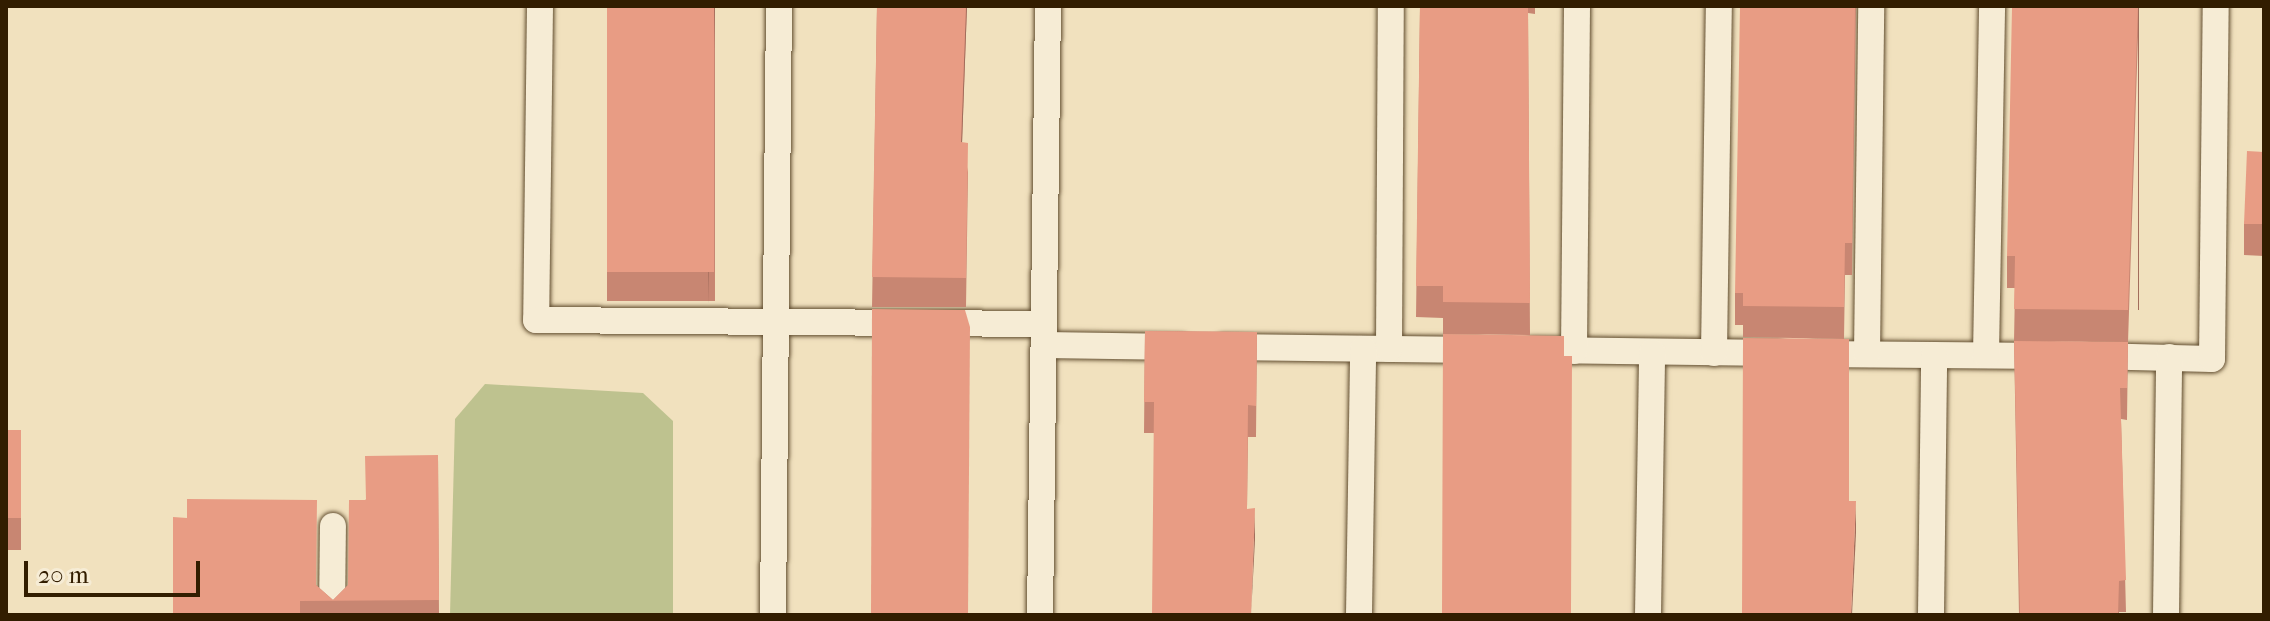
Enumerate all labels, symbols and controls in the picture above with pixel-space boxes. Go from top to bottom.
scale bar [28,545,204,595]
text: 20 m [38,561,89,589]

